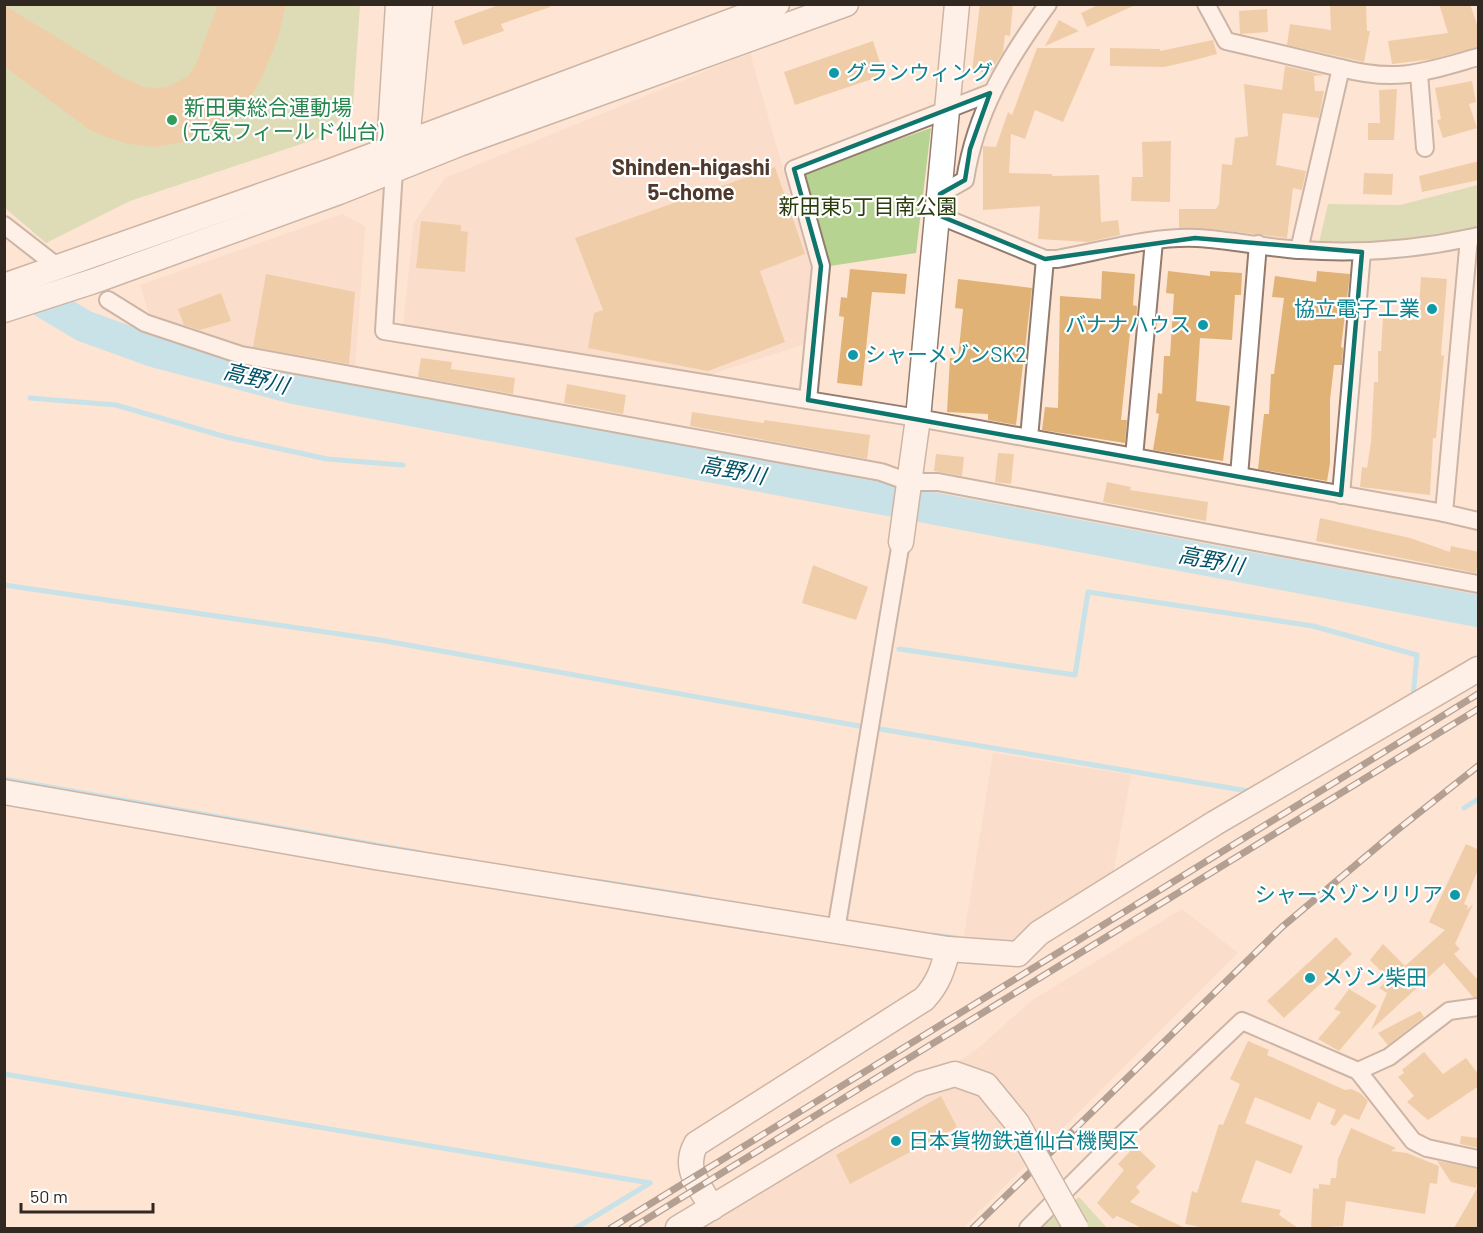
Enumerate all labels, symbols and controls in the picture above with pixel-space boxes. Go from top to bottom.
place label: グランウィング [846,59,993,84]
marker: グランウィング [827,66,841,80]
place label: 新田東総合運動場 (元気フィールド仙台) [183,94,384,143]
marker: 新田東総合運動場 (元気フィールド仙台) [165,113,179,127]
district label: Shinden-higashi 5-chome [612,153,770,204]
park label: 新田東5丁目南公園 [779,193,957,218]
place label: 協立電子工業 [1294,295,1420,320]
marker: 協立電子工業 [1425,302,1439,316]
place label: バナナハウス [1065,311,1191,336]
marker: バナナハウス [1196,318,1210,332]
place label: シャーメゾンSK2 [865,341,1027,366]
marker: シャーメゾンSK2 [846,348,860,362]
water label: 高野川 [221,356,293,398]
water label: 高野川 [698,450,770,488]
water label: 高野川 [1176,540,1248,578]
place label: シャーメゾンリリア [1255,881,1443,906]
marker: シャーメゾンリリア [1448,888,1462,902]
place label: メゾン柴田 [1322,964,1427,989]
marker: メゾン柴田 [1303,971,1317,985]
place label: 日本貨物鉄道仙台機関区 [908,1127,1139,1152]
marker: 日本貨物鉄道仙台機関区 [889,1134,903,1148]
scale bar [21,1176,153,1214]
text: 50 m [30,1185,68,1207]

